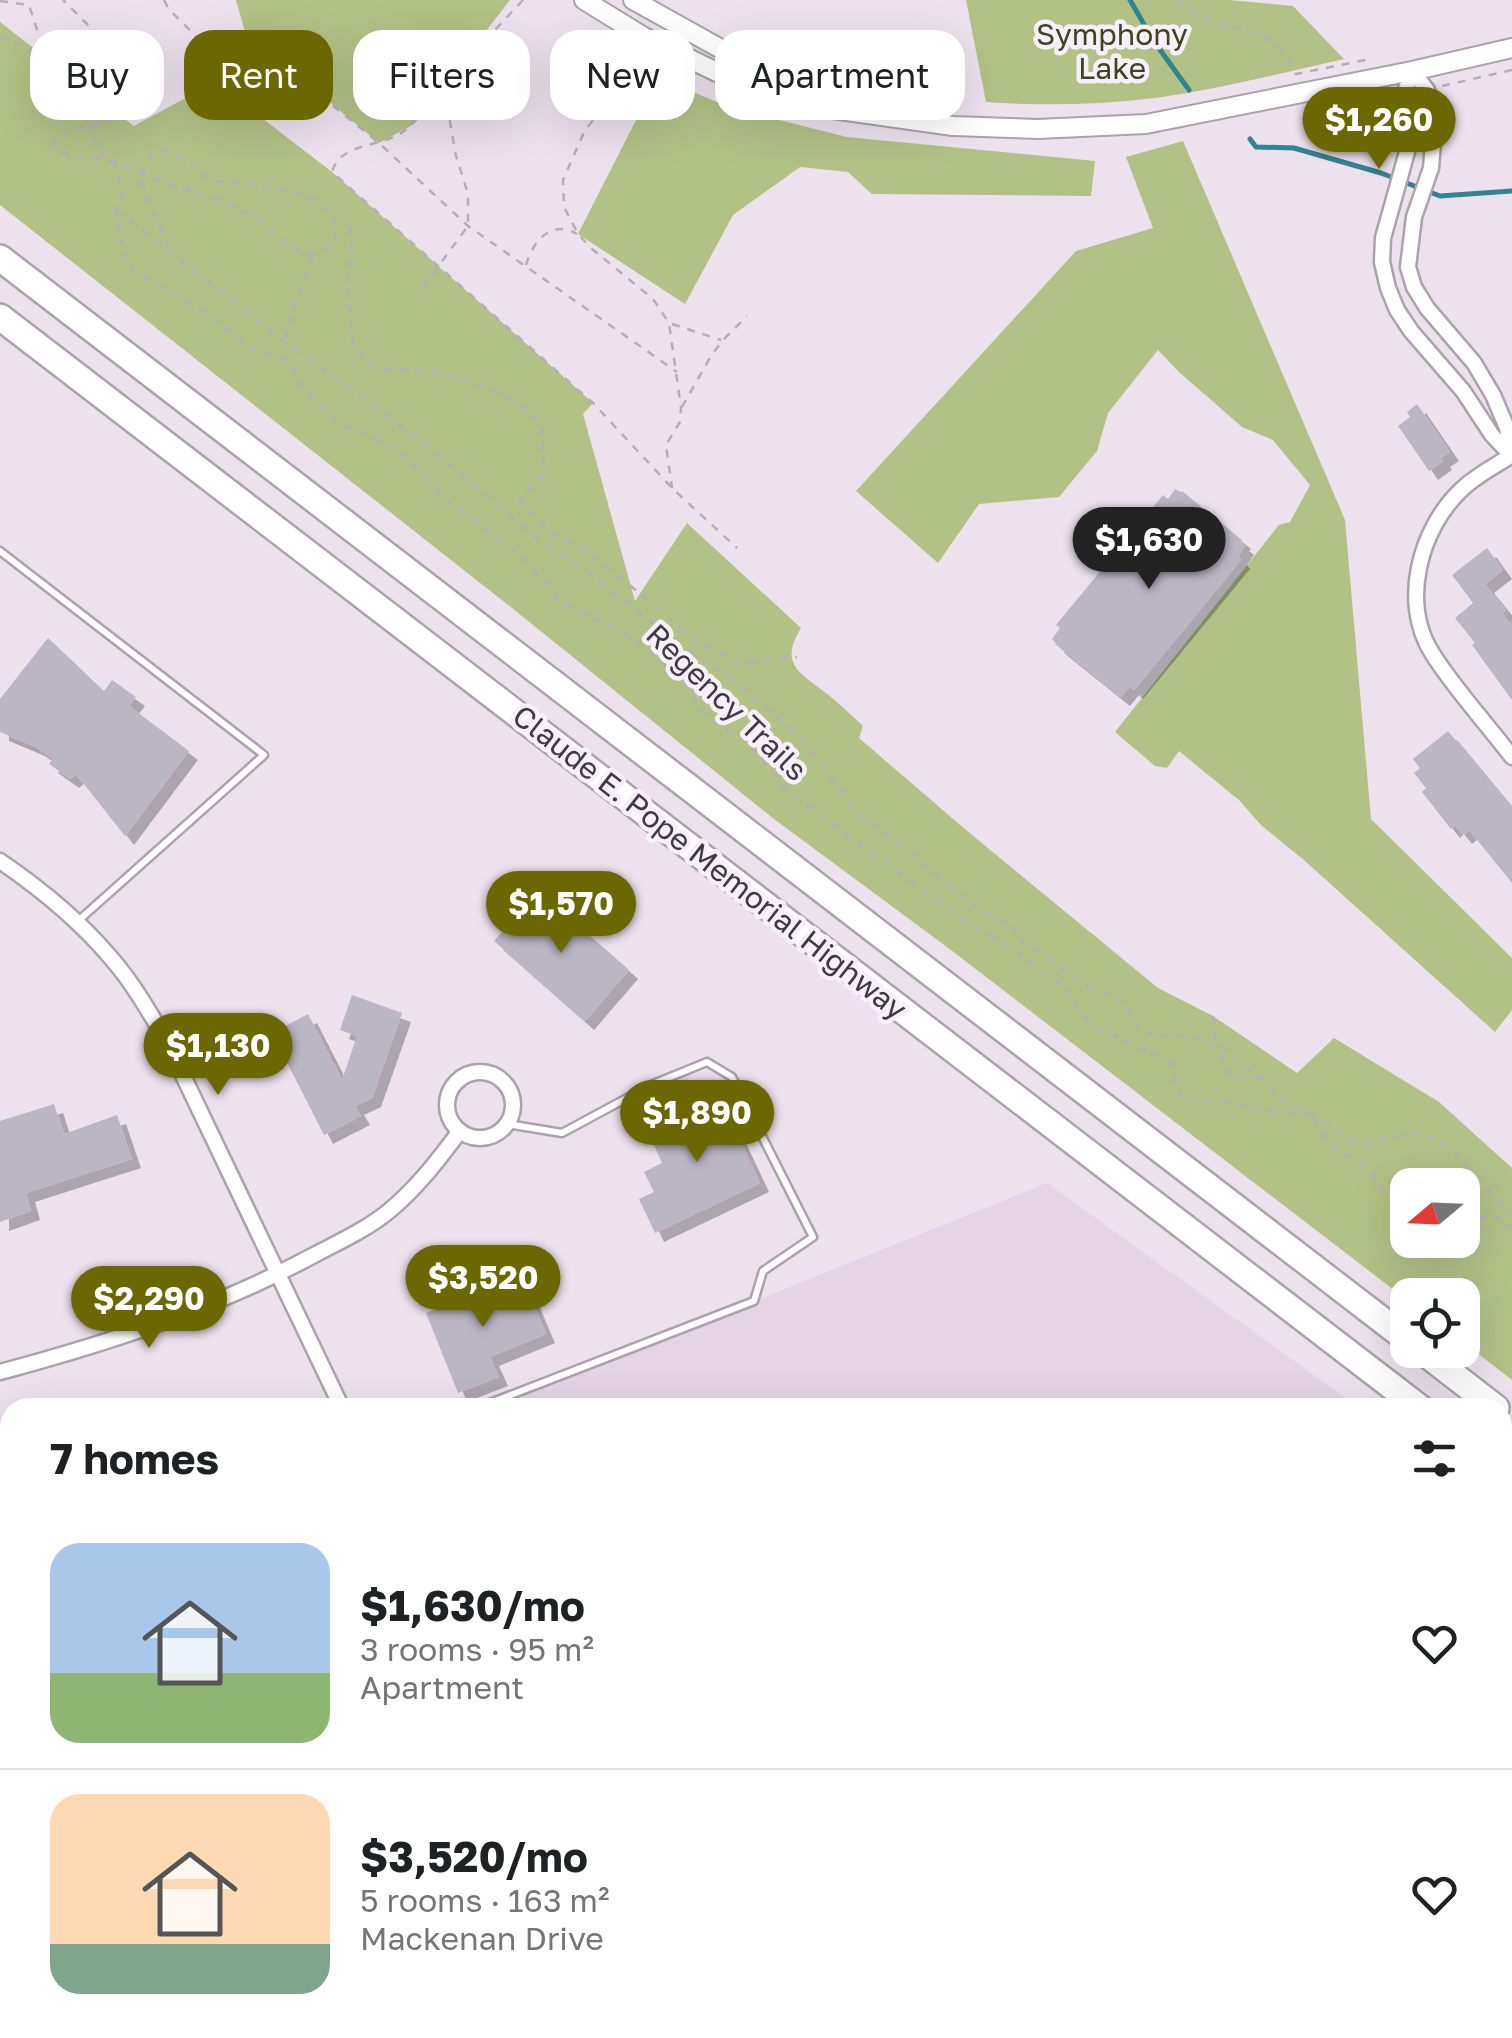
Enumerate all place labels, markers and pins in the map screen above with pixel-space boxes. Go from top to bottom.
pin: $1,260 [1298,87,1460,172]
pin: $1,630 [1068,507,1230,592]
pin: $1,570 [480,871,642,956]
pin: $1,130 [137,1013,299,1098]
pin: $1,890 [616,1080,778,1165]
pin: $3,520 [402,1245,564,1330]
pin: $2,290 [68,1266,230,1351]

